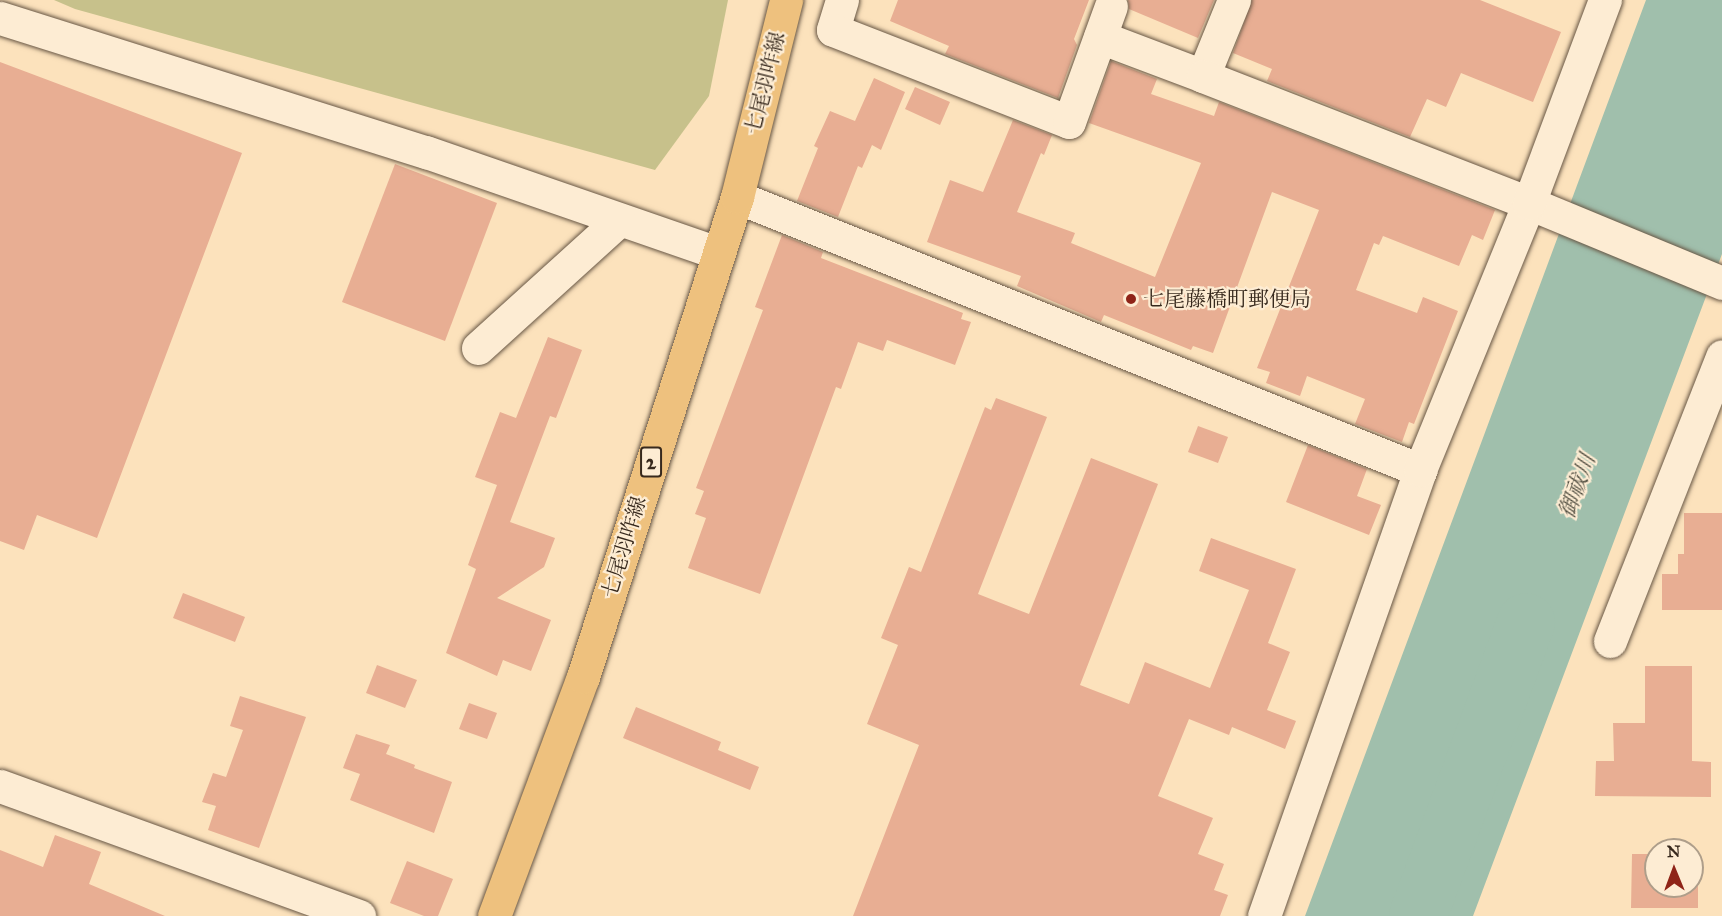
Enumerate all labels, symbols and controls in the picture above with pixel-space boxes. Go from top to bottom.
street label: 七尾羽咋線 [740,29,790,137]
place label: 七尾藤橋町郵便局 [1143,286,1311,312]
marker: 七尾藤橋町郵便局 [1124,292,1138,306]
road number: 2 [639,445,663,479]
water label: 御祓川 [1553,450,1601,522]
street label: 七尾羽咋線 [597,493,651,601]
north arrow [1644,838,1704,898]
text: N [1667,842,1681,861]

